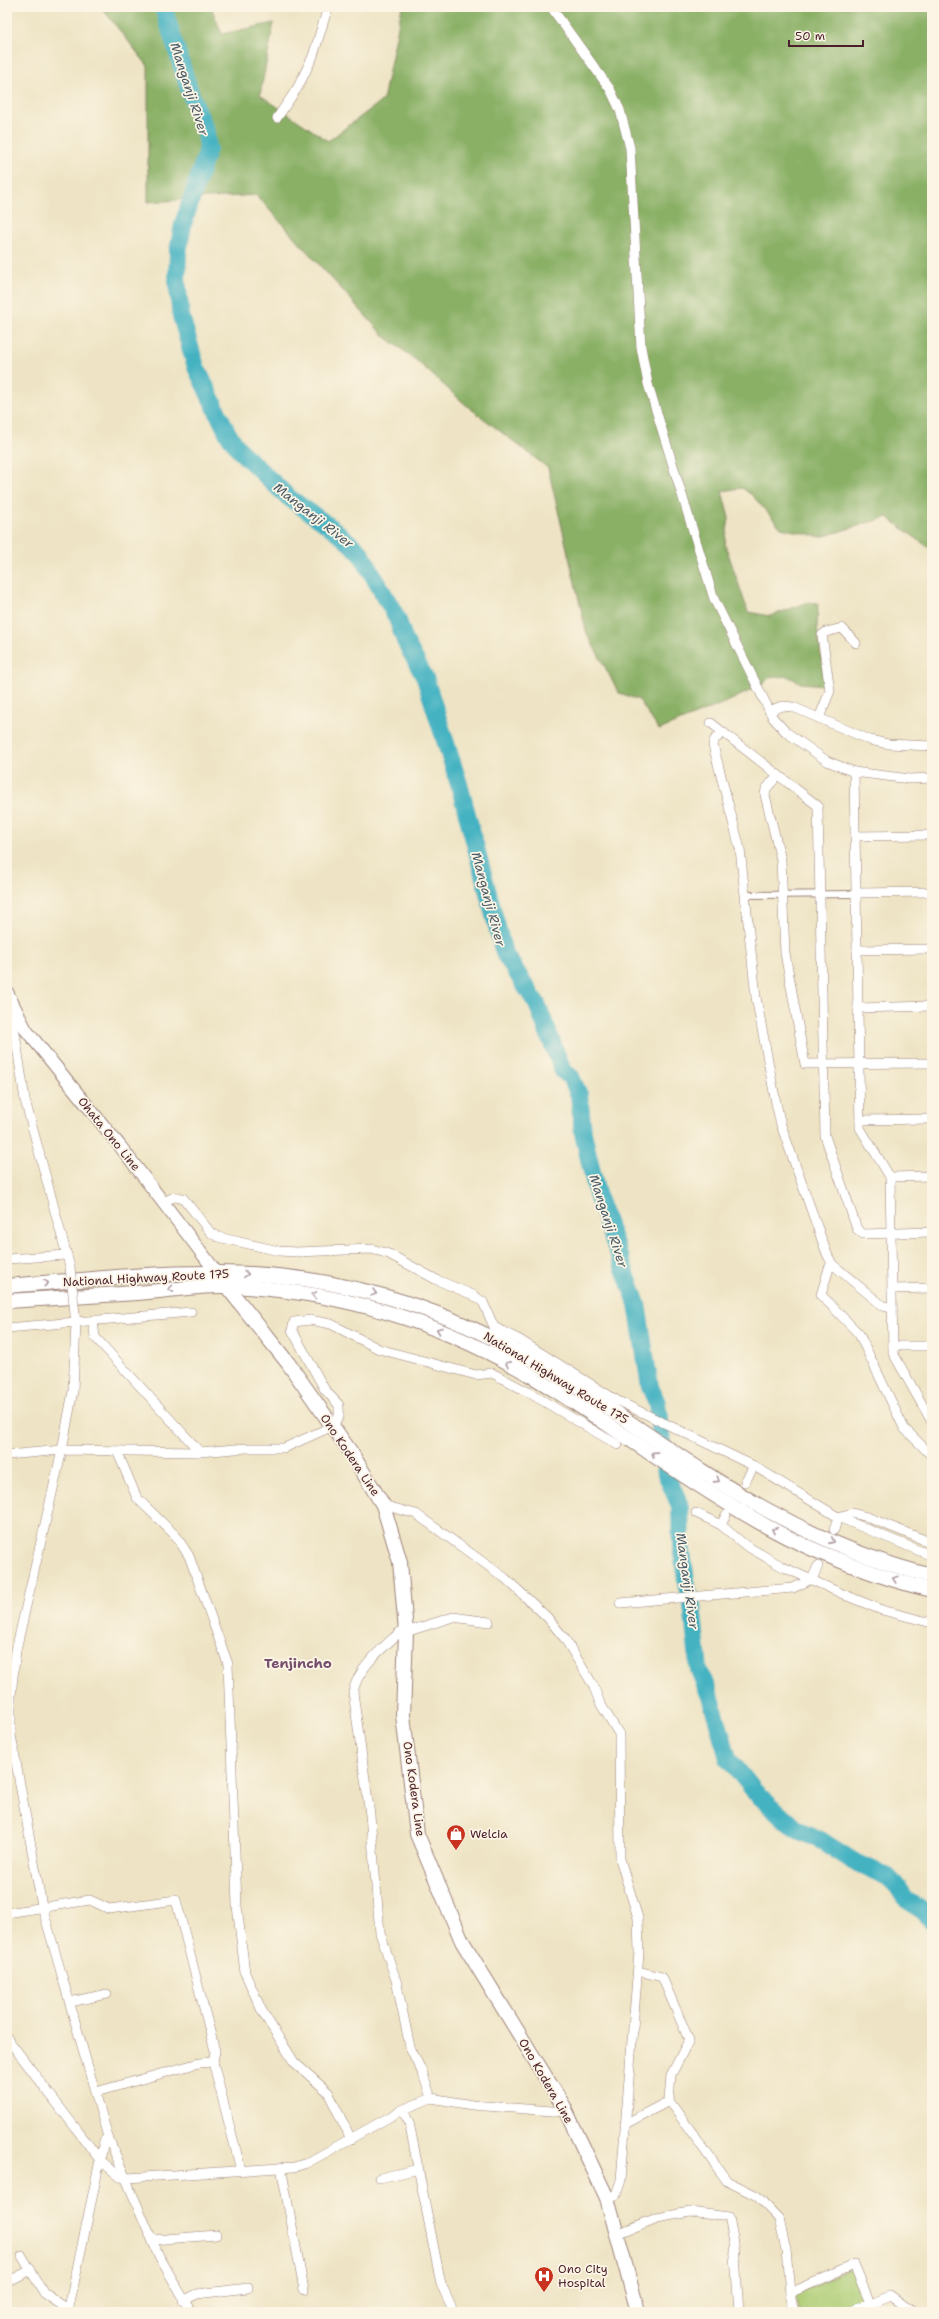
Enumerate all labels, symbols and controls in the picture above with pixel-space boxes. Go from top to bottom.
scale bar [789,22,863,48]
text: 50 m [795,28,825,44]
water label: Manganji River [166,40,213,139]
water label: Manganji River [270,479,358,553]
water label: Manganji River [468,850,510,949]
street label: Ohata Ono Line [74,1094,144,1174]
water label: Manganji River [585,1172,632,1271]
street label: National Highway Route 175 [62,1266,230,1290]
one-way arrow [243,1270,249,1278]
one-way arrow [43,1279,49,1288]
one-way arrow [168,1284,174,1293]
one-way arrow [371,1289,377,1297]
one-way arrow [311,1291,317,1300]
one-way arrow [435,1327,442,1335]
street label: National Highway Route 175 [480,1328,632,1428]
one-way arrow [505,1361,512,1368]
street label: Ono Kodera Line [317,1411,384,1499]
one-way arrow [651,1451,658,1459]
one-way arrow [713,1475,720,1482]
one-way arrow [771,1527,779,1535]
water label: Manganji River [672,1532,703,1631]
one-way arrow [828,1537,835,1545]
one-way arrow [891,1575,898,1584]
district label: Tenjincho [264,1654,332,1672]
street label: Ono Kodera Line [399,1740,429,1838]
shop icon: Welcia [445,1823,467,1851]
place label: Welcia [470,1826,508,1842]
street label: Ono Kodera Line [515,2036,577,2127]
place label: Ono City Hospital [558,2261,608,2291]
hospital icon: Ono City Hospital [533,2265,555,2293]

